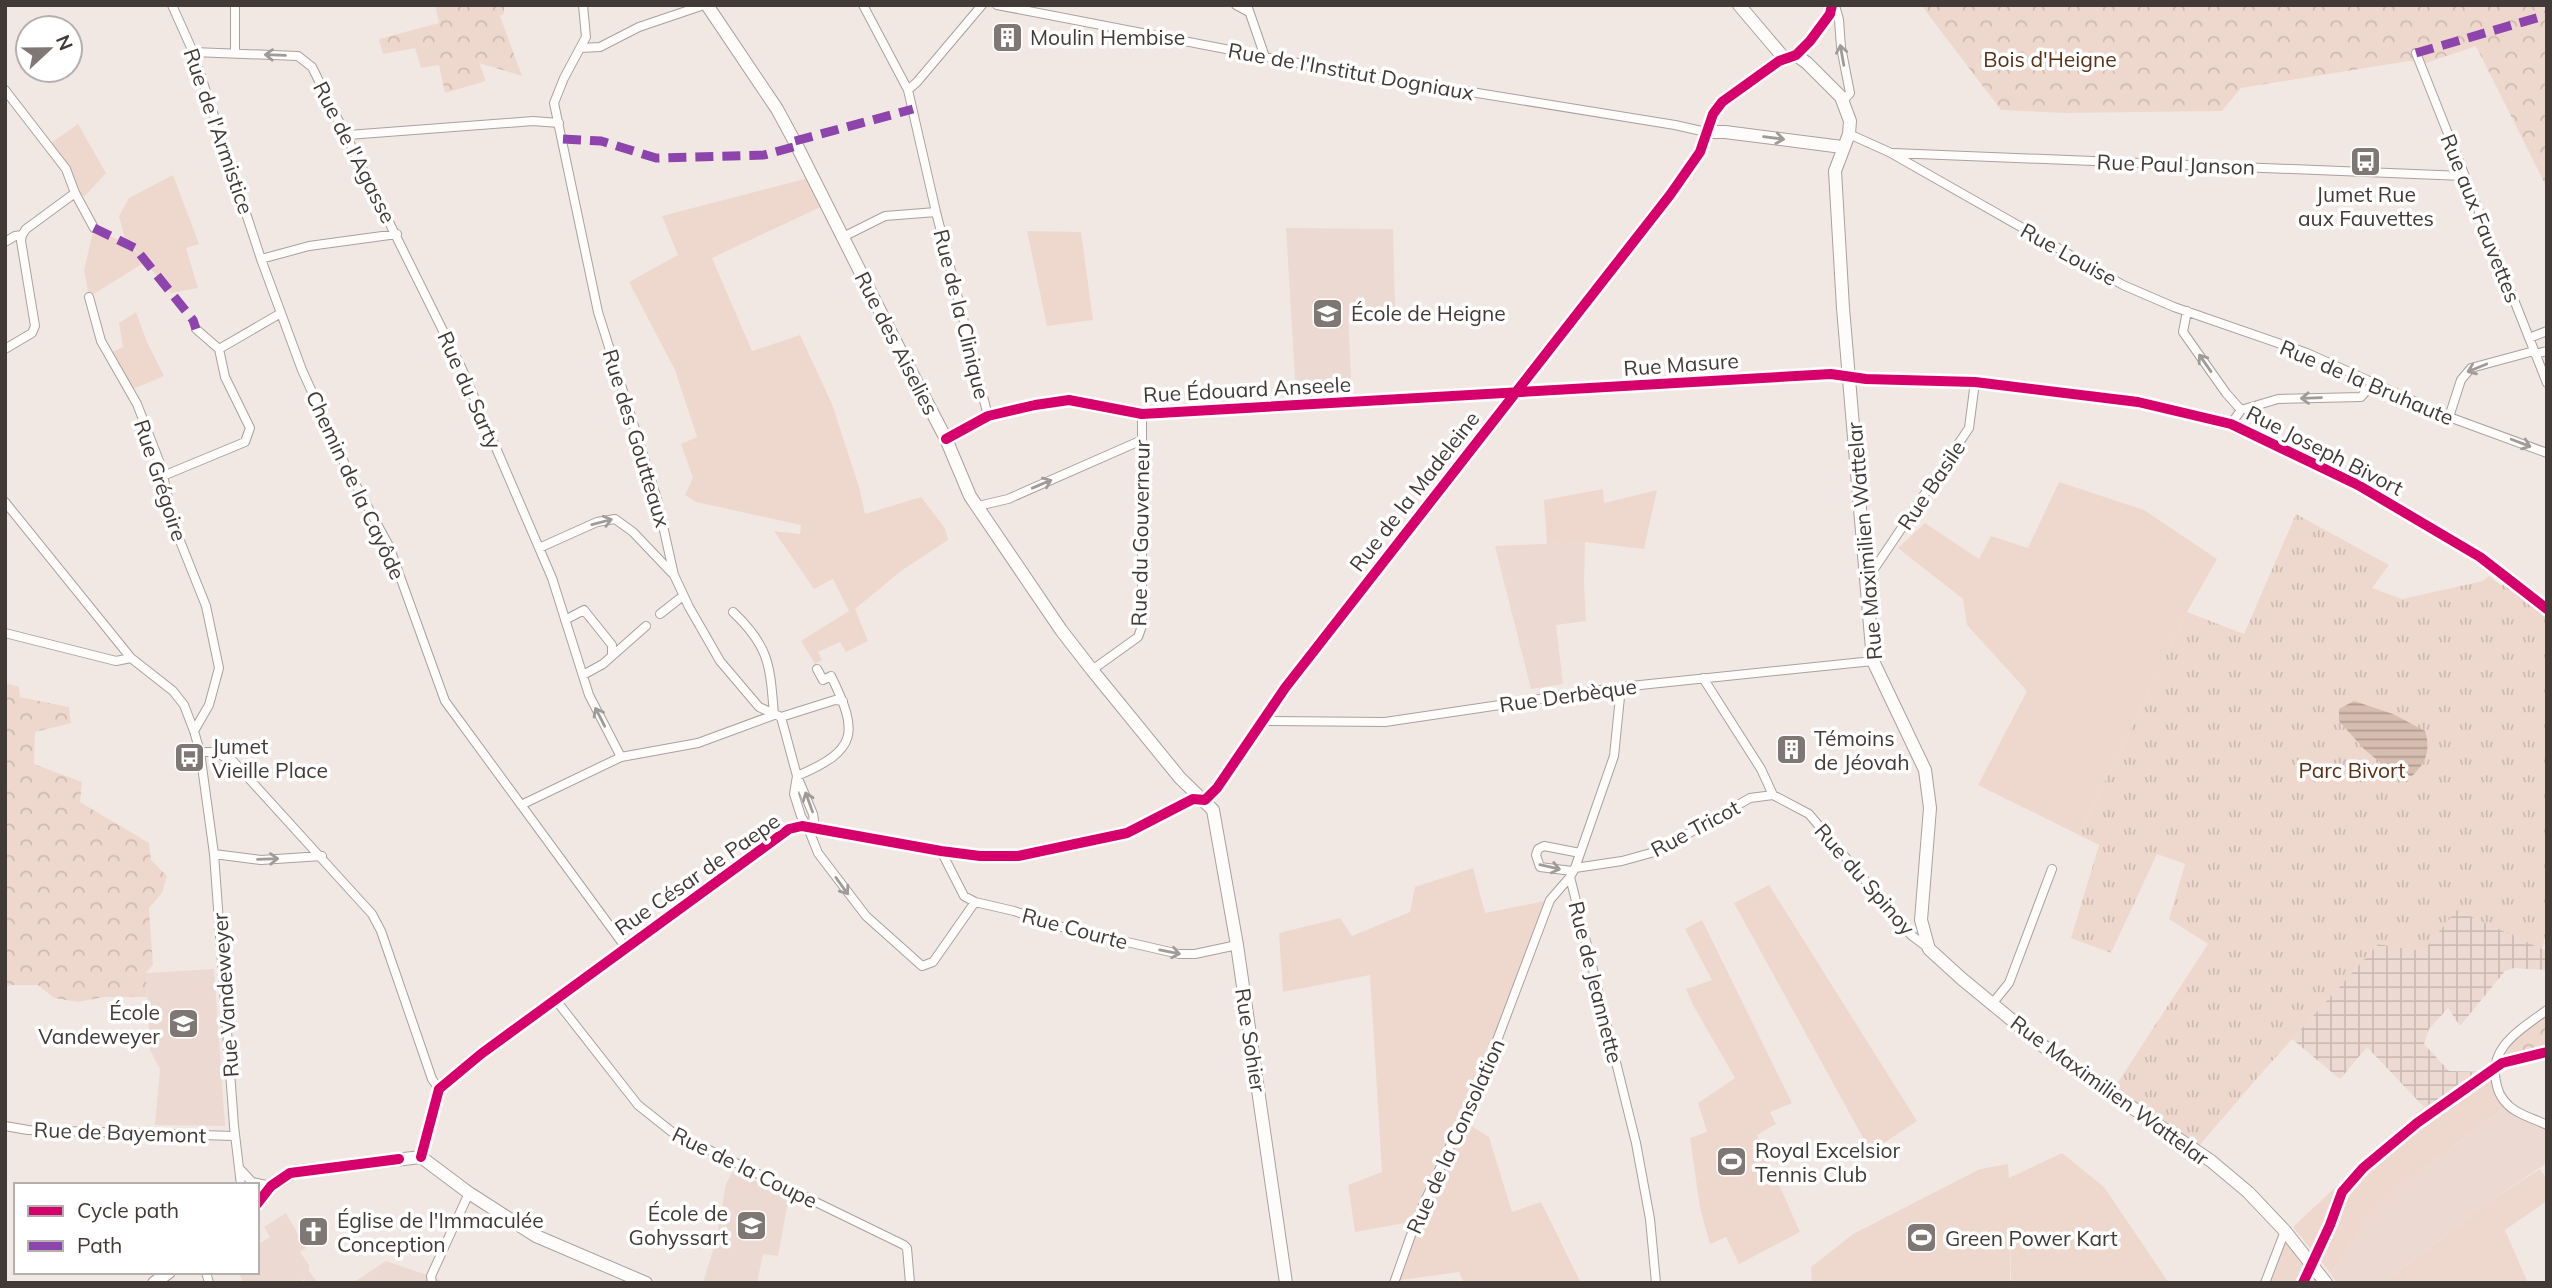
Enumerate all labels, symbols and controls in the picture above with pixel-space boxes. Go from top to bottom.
north arrow [14,14,84,84]
building icon: Moulin Hembise [990,20,1024,54]
place label: Moulin Hembise [1030,24,1185,50]
text: N [51,31,79,54]
street label: Rue de l'Institut Dogniaux [1226,37,1476,105]
one-way arrow [1835,44,1849,67]
street label: Rue de l'Armistice [178,45,260,217]
park label: Bois d'Heigne [1983,46,2117,72]
one-way arrow [264,48,287,61]
street label: Rue de l'Agasse [308,77,402,227]
street label: Rue aux Fauvettes [2435,130,2527,306]
one-way arrow [1762,132,1785,145]
bus stop icon: Jumet Rue aux Fauvettes [2349,145,2383,179]
street label: Rue Paul Janson [2096,148,2256,180]
place label: Jumet Rue aux Fauvettes [2298,181,2434,231]
street label: Rue Louise [2016,217,2122,291]
street label: Rue de la Clinique [928,226,996,402]
street label: Rue des Aiselies [850,267,944,419]
school or university icon: École de Heigne [1311,296,1345,330]
place label: École de Heigne [1351,300,1506,326]
street label: Rue du Sarty [432,327,508,453]
street label: Rue de la Bruhaute [2276,334,2458,430]
street label: Rue des Goutteaux [598,346,676,530]
street label: Rue Masure [1622,347,1740,381]
one-way arrow [2198,354,2212,373]
one-way arrow [2466,363,2488,376]
street label: Rue Édouard Anseele [1142,371,1352,407]
street label: Chemin de la Cayôde [301,386,411,584]
one-way arrow [2299,391,2322,404]
street label: Rue Joseph Bivort [2242,399,2408,501]
street label: Rue de la Madeleine [1343,406,1485,576]
street label: Rue Grégoire [129,416,193,544]
street label: Rue Maximilien Wattelar [1841,421,1887,661]
street label: Rue Basile [1892,435,1970,535]
one-way arrow [2510,437,2532,450]
street label: Rue du Gouverneur [1125,439,1155,627]
one-way arrow [1031,477,1053,490]
one-way arrow [591,515,613,528]
street label: Rue Derbèque [1498,672,1638,718]
one-way arrow [593,707,606,728]
place label: Témoins de Jéovah [1814,725,1910,775]
place label: Jumet Vieille Place [212,733,328,783]
building icon: Témoins de Jéovah [1774,733,1808,767]
bus stop icon: Jumet Vieille Place [172,741,206,775]
park label: Parc Bivort [2299,757,2405,783]
one-way arrow [802,792,814,814]
street label: Rue Tricot [1646,794,1744,862]
street label: Rue César de Paepe [609,807,785,941]
street label: Rue du Spinoy [1809,818,1921,940]
one-way arrow [256,853,279,866]
one-way arrow [1538,862,1560,875]
one-way arrow [835,876,849,895]
street label: Rue de Jeannette [1563,898,1629,1066]
street label: Rue Courte [1019,901,1131,955]
street label: Rue Vandeweyer [206,911,244,1078]
one-way arrow [1158,945,1181,959]
street label: Rue Sohier [1230,986,1272,1094]
place label: École Vandeweyer [38,999,160,1049]
school or university icon: École Vandeweyer [166,1007,200,1041]
street label: Rue Maximilien Wattelar [2006,1009,2215,1171]
street label: Rue de la Consolation [1400,1034,1510,1238]
street label: Rue de Bayemont [33,1116,207,1148]
street label: Rue de la Coupe [668,1121,822,1213]
place label: Royal Excelsior Tennis Club [1755,1137,1901,1187]
sports icon: Royal Excelsior Tennis Club [1715,1145,1749,1179]
legend [14,1183,259,1274]
text: Cycle path [77,1197,179,1223]
place label: École de Gohyssart [629,1200,728,1250]
place label: Église de l'Immaculée Conception [337,1207,544,1257]
school or university icon: École de Gohyssart [734,1208,768,1242]
church icon: Église de l'Immaculée Conception [297,1215,331,1249]
sports icon: Green Power Kart [1905,1221,1939,1255]
place label: Green Power Kart [1945,1225,2118,1251]
text: Path [77,1232,122,1258]

